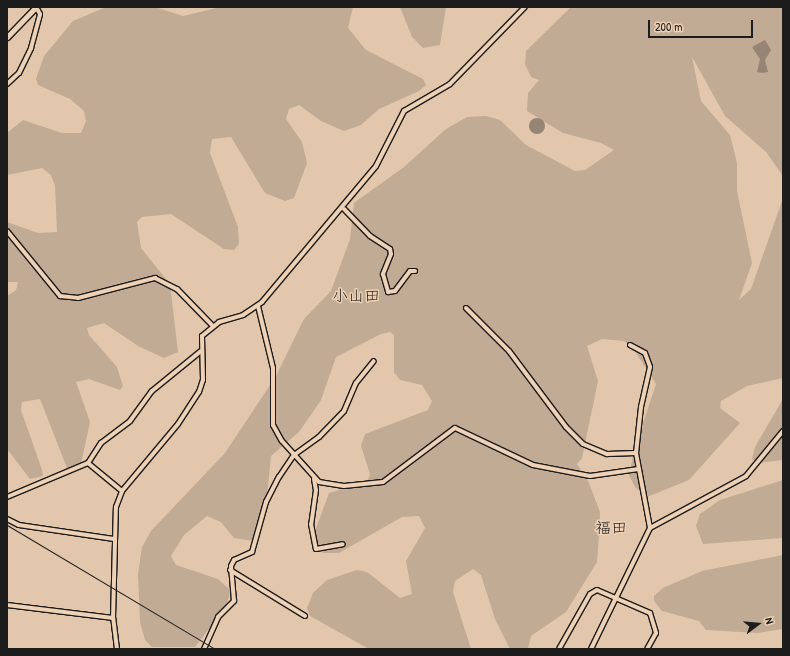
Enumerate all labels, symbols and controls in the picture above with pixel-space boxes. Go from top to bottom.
scale bar [650,12,755,38]
text: 200 m [655,18,682,35]
district label: 小山田 [332,285,380,305]
district label: 福田 [595,517,627,537]
north arrow [738,604,778,644]
text: N [762,616,777,625]

